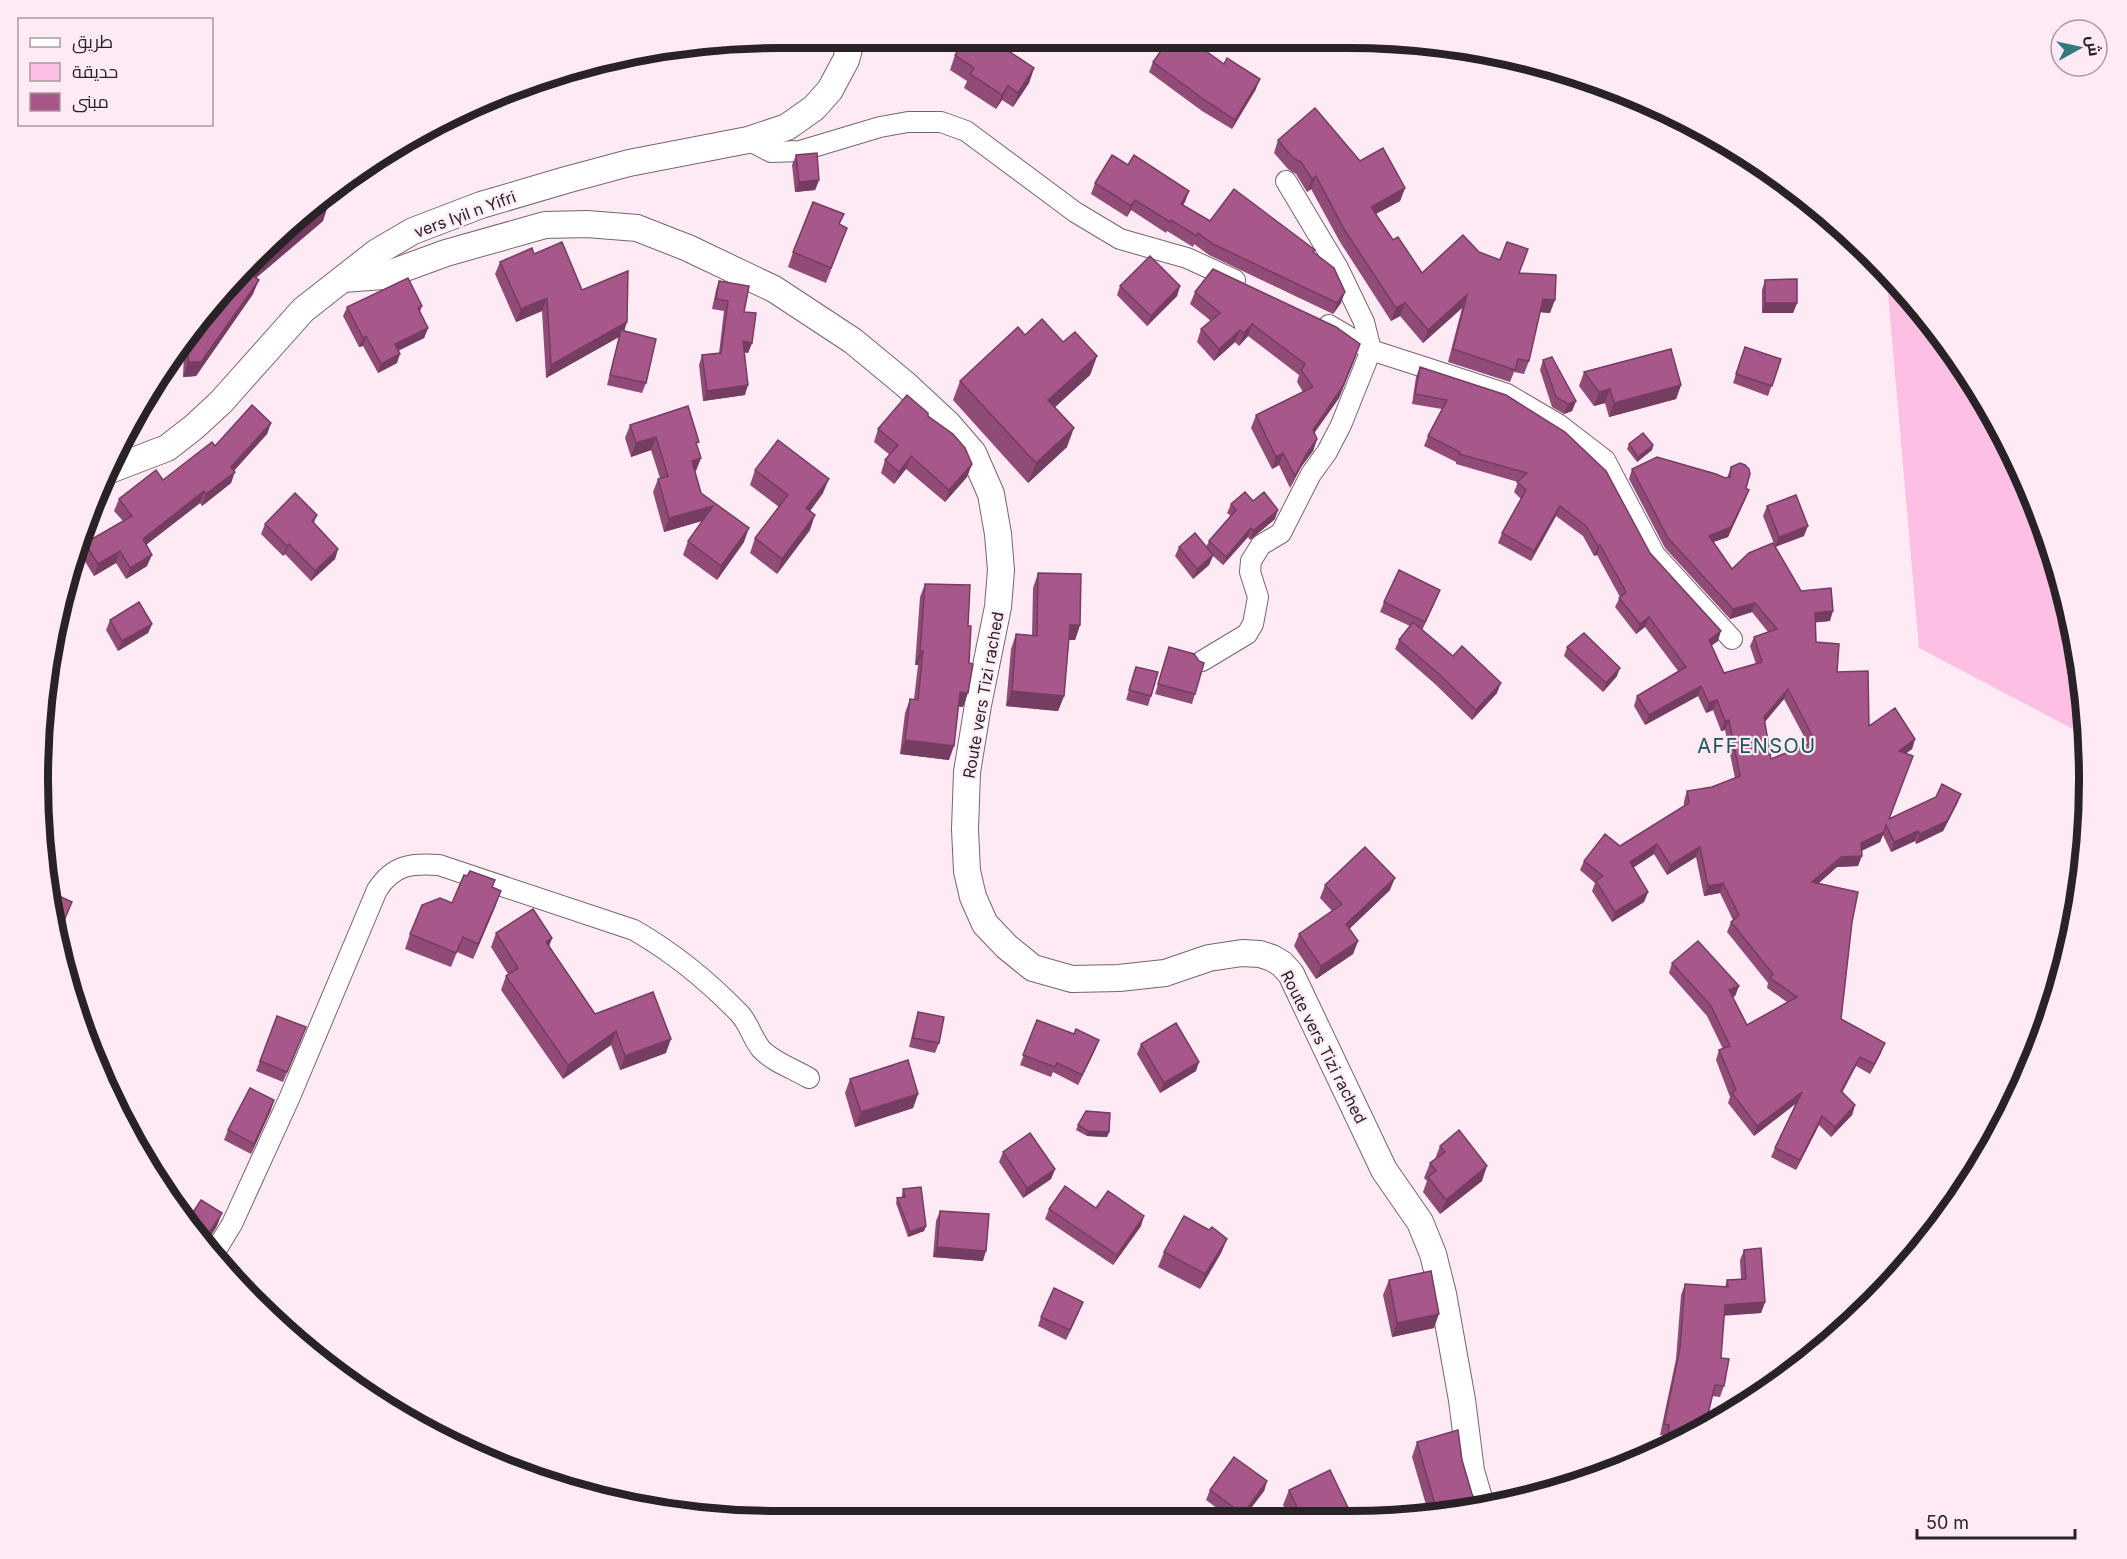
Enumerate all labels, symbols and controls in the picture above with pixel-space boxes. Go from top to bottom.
legend [18,18,213,126]
north arrow [2049,18,2109,78]
text: طريق [72,31,113,54]
text: ش [2083,34,2105,57]
text: حديقة [72,61,118,82]
text: مبنى [72,91,109,113]
street label: vers Iγil n Yifri [411,186,519,242]
street label: Route vers Tizi rached [958,610,1008,780]
district label: AFFENSOU [1697,734,1817,758]
street label: Route vers Tizi rached [1277,967,1371,1127]
scale bar [1917,1502,2074,1540]
text: 50 m [1926,1512,1969,1533]

